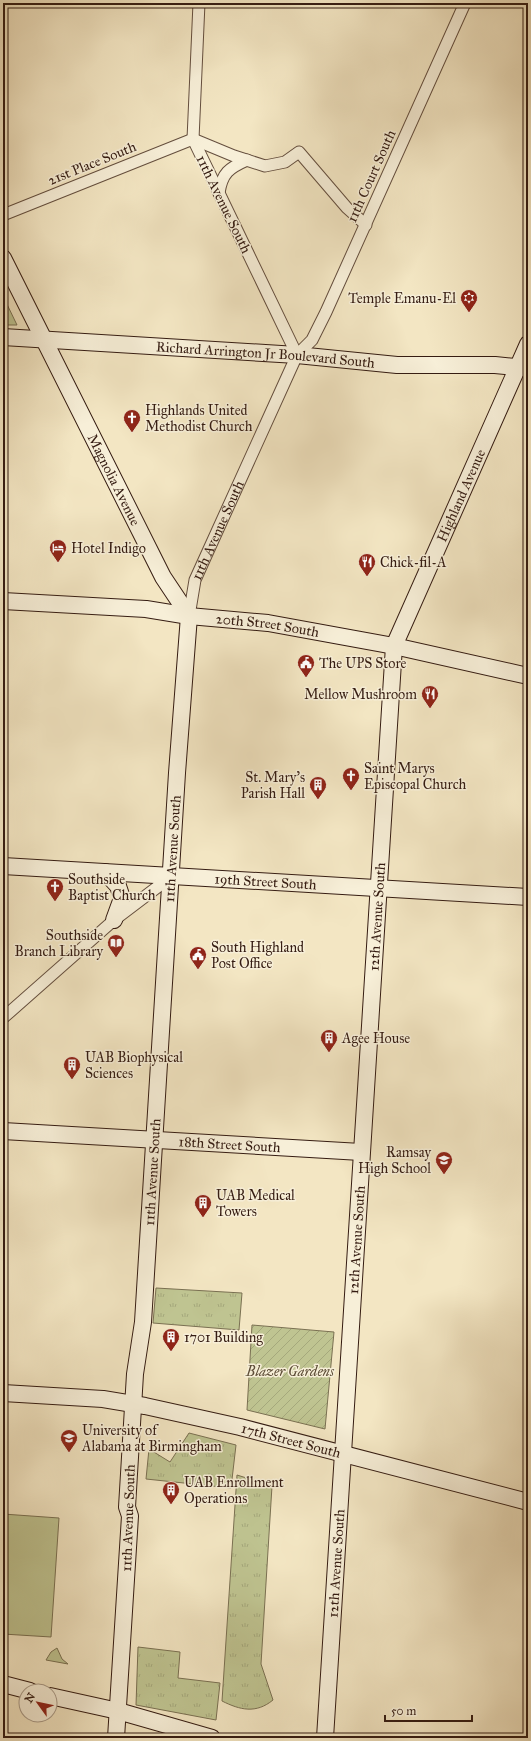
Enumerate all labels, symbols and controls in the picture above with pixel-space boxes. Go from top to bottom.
street label: 11th Court South [343,127,400,225]
street label: 21st Place South [46,138,139,189]
street label: 11th Avenue South [192,152,255,256]
synagogue icon: Temple Emanu-El [459,288,479,313]
place label: Temple Emanu-El [348,290,456,307]
street label: Richard Arrington Jr Boulevard South [155,338,376,372]
place label: Highlands United Methodist Church [145,402,253,435]
church icon: Highlands United Methodist Church [122,408,142,433]
street label: Magnolia Avenue [84,431,144,529]
street label: Highland Avenue [433,446,489,545]
street label: 11th Avenue South [188,478,248,583]
hotel icon: Hotel Indigo [48,538,68,563]
place label: Hotel Indigo [71,540,146,557]
restaurant icon: Chick-fil-A [357,552,377,577]
place label: Chick-fil-A [380,554,447,571]
street label: 20th Street South [215,610,321,641]
public building icon: The UPS Store [296,653,316,678]
place label: The UPS Store [319,655,407,672]
restaurant icon: Mellow Mushroom [420,684,440,709]
place label: Mellow Mushroom [304,686,417,703]
place label: Saint Marys Episcopal Church [364,760,467,793]
church icon: Saint Marys Episcopal Church [341,766,361,791]
place label: St. Mary's Parish Hall [241,769,305,802]
building icon: St. Mary's Parish Hall [308,775,328,800]
street label: 11th Avenue South [161,794,185,903]
street label: 12th Avenue South [365,862,389,971]
place label: Southside Baptist Church [68,871,156,904]
street label: 19th Street South [214,871,317,894]
church icon: Southside Baptist Church [45,877,65,902]
place label: Southside Branch Library [15,927,103,960]
library icon: Southside Branch Library [106,933,126,958]
place label: South Highland Post Office [211,939,304,972]
public building icon: South Highland Post Office [188,945,208,970]
building icon: Agee House [319,1028,339,1053]
place label: Agee House [341,1030,410,1047]
place label: UAB Biophysical Sciences [85,1049,183,1082]
building icon: UAB Biophysical Sciences [62,1055,82,1080]
street label: 11th Avenue South [141,1118,165,1226]
street label: 18th Street South [178,1133,281,1156]
place label: Ramsay High School [358,1144,431,1177]
school or university icon: Ramsay High School [434,1150,454,1175]
street label: 12th Avenue South [345,1185,369,1295]
place label: UAB Medical Towers [216,1187,295,1220]
building icon: UAB Medical Towers [193,1193,213,1218]
building icon: 1701 Building [161,1327,181,1352]
place label: 1701 Building [184,1329,263,1346]
park label: Blazer Gardens [245,1363,335,1380]
street label: 17th Street South [240,1420,343,1462]
place label: University of Alabama at Birmingham [81,1422,222,1455]
school or university icon: University of Alabama at Birmingham [59,1428,79,1453]
street label: 11th Avenue South [118,1464,139,1572]
place label: UAB Enrollment Operations [184,1474,284,1507]
building icon: UAB Enrollment Operations [161,1480,181,1505]
street label: 12th Avenue South [325,1508,348,1618]
north arrow [18,1683,58,1723]
text: N [22,1690,38,1705]
scale bar [385,1697,472,1723]
text: 50 m [391,1704,416,1718]

